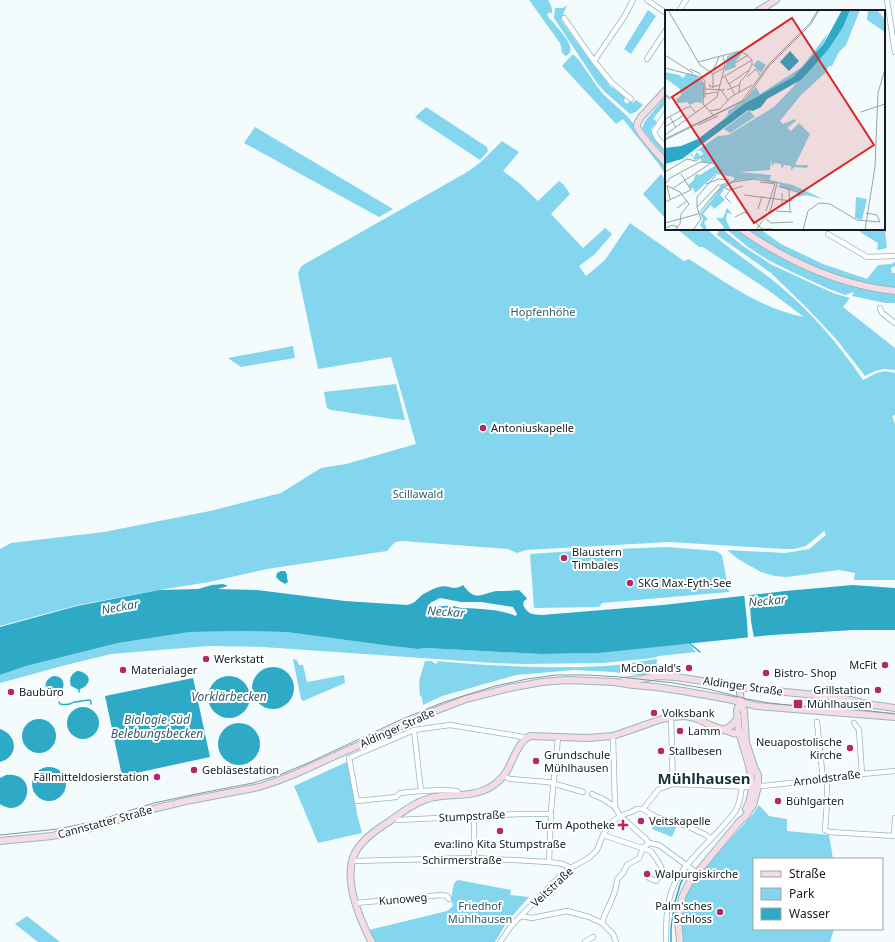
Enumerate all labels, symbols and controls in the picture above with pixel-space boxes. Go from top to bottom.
inset map [665,10,885,230]
park label: Hopfenhöhe [511,304,575,319]
place label: Antoniuskapelle [491,420,574,435]
marker: Antoniuskapelle [478,423,488,433]
park label: Scillawald [393,486,443,501]
place label: Blaustern Timbales [572,544,622,572]
marker: Blaustern Timbales [559,553,569,563]
place label: SKG Max-Eyth-See [638,575,732,590]
marker: SKG Max-Eyth-See [625,578,635,588]
water label: Neckar [748,590,788,611]
water label: Neckar [100,595,141,618]
water label: Neckar [427,602,467,621]
place label: Werkstatt [214,651,264,666]
marker: Werkstatt [201,654,211,664]
place label: McFit [849,657,877,672]
place label: McDonald's [621,660,681,675]
marker: McFit [880,660,890,670]
place label: Materialager [131,662,198,677]
marker: McDonald's [684,663,694,673]
marker: Materialager [118,665,128,675]
place label: Bistro- Shop [774,665,837,680]
marker: Bistro- Shop [761,668,771,678]
street label: Aldinger Straße [702,672,784,699]
place label: Grillstation [813,682,870,697]
place label: Baubüro [19,684,64,699]
marker: Grillstation [873,685,883,695]
marker: Baubüro [6,687,16,697]
water label: Vorklärbecken [191,688,267,705]
place label: Mühlhausen [807,696,871,711]
marker: Mühlhausen [792,698,804,710]
street label: Aldinger Straße [357,704,437,751]
place label: Volksbank [662,705,715,720]
marker: Volksbank [649,708,659,718]
water label: Biologie Süd Belebungsbecken [111,711,203,742]
place label: Lamm [688,723,721,738]
marker: Lamm [675,726,685,736]
place label: Neuapostolische Kirche [756,734,842,762]
place label: Stallbesen [669,743,722,758]
marker: Neuapostolische Kirche [845,743,855,753]
marker: Stallbesen [656,746,666,756]
place label: Grundschule Mühlhausen [544,747,610,775]
marker: Grundschule Mühlhausen [531,756,541,766]
place label: Gebläsestation [202,762,279,777]
marker: Gebläsestation [189,765,199,775]
street label: Arnoldstraße [793,766,861,789]
district label: Mühlhausen [658,768,750,788]
place label: Fällmitteldosierstation [33,769,149,784]
marker: Fällmitteldosierstation [152,772,162,782]
place label: Bühlgarten [786,793,844,808]
marker: Bühlgarten [773,796,783,806]
street label: Cannstatter Straße [56,802,154,841]
street label: Stumpstraße [438,806,506,825]
place label: Veitskapelle [649,813,711,828]
marker: Veitskapelle [636,816,646,826]
place label: Turm Apotheke [535,817,615,832]
marker: Turm Apotheke [618,820,628,830]
marker: eva:lino Kita Stumpstraße [495,826,505,836]
place label: eva:lino Kita Stumpstraße [434,836,566,851]
street label: Schirmerstraße [422,852,502,867]
legend [753,858,883,930]
street label: Veitstraße [527,863,576,910]
text: Straße [789,865,826,882]
place label: Walpurgiskirche [655,866,738,881]
marker: Walpurgiskirche [642,869,652,879]
text: Park [789,885,815,902]
street label: Kunoweg [378,889,428,908]
park label: Friedhof Mühlhausen [448,898,512,926]
place label: Palm'sches Schloss [655,898,712,926]
text: Wasser [789,905,830,922]
marker: Palm'sches Schloss [715,907,725,917]

